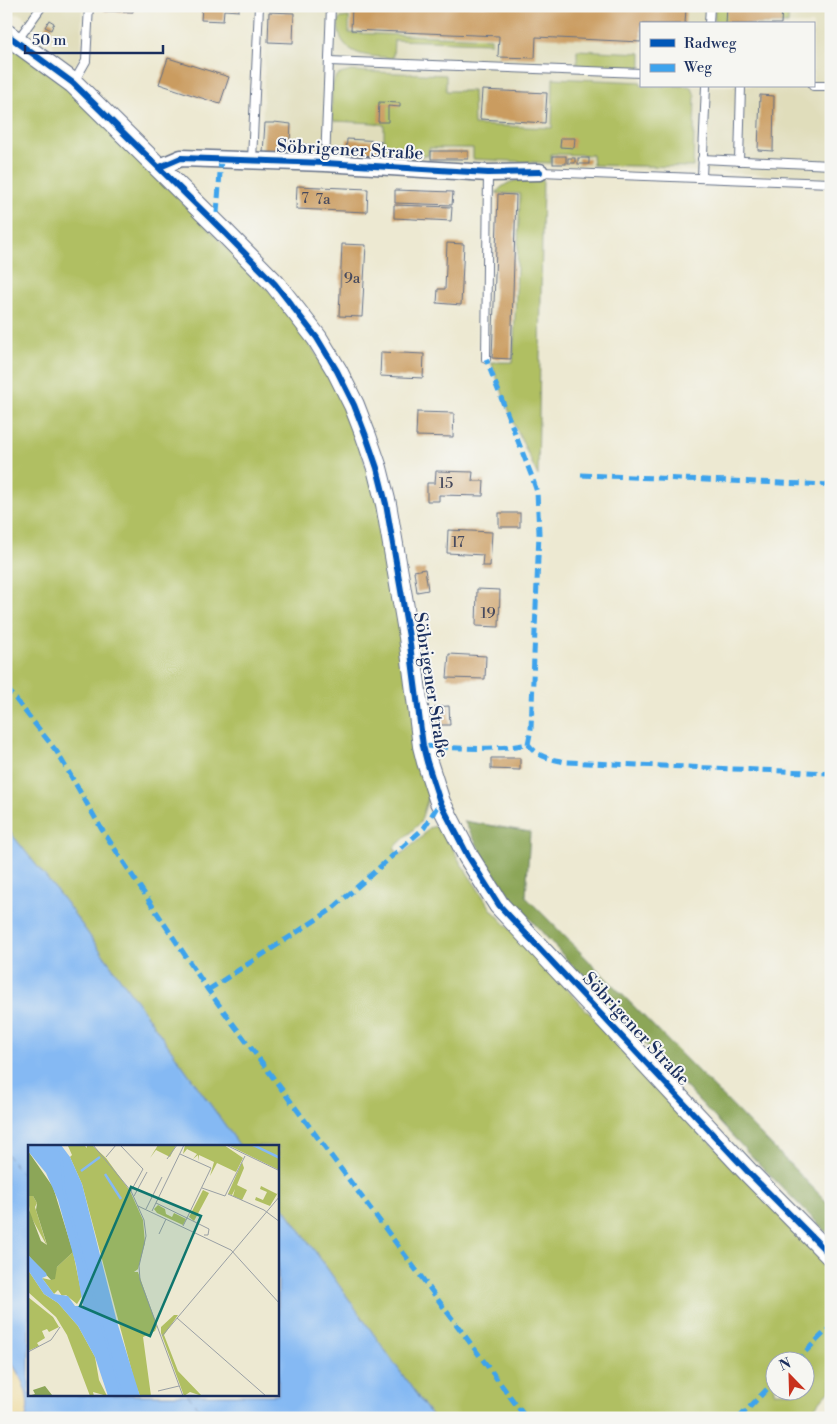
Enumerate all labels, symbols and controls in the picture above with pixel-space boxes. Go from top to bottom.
scale bar [25,22,162,54]
legend [640,22,814,88]
text: 50 m [32,31,66,50]
text: Radweg [684,34,737,53]
text: Weg [683,58,712,77]
street label: Söbrigener Straße [276,135,424,165]
house number: 7 [301,189,309,208]
house number: 7a [315,190,331,209]
house number: 9a [344,269,361,288]
house number: 15 [439,474,453,493]
house number: 17 [451,533,465,552]
house number: 19 [480,604,496,623]
street label: Söbrigener Straße [408,611,454,759]
street label: Söbrigener Straße [577,967,695,1091]
inset map [28,1145,279,1396]
north arrow [764,1352,814,1402]
text: N [777,1355,794,1375]

